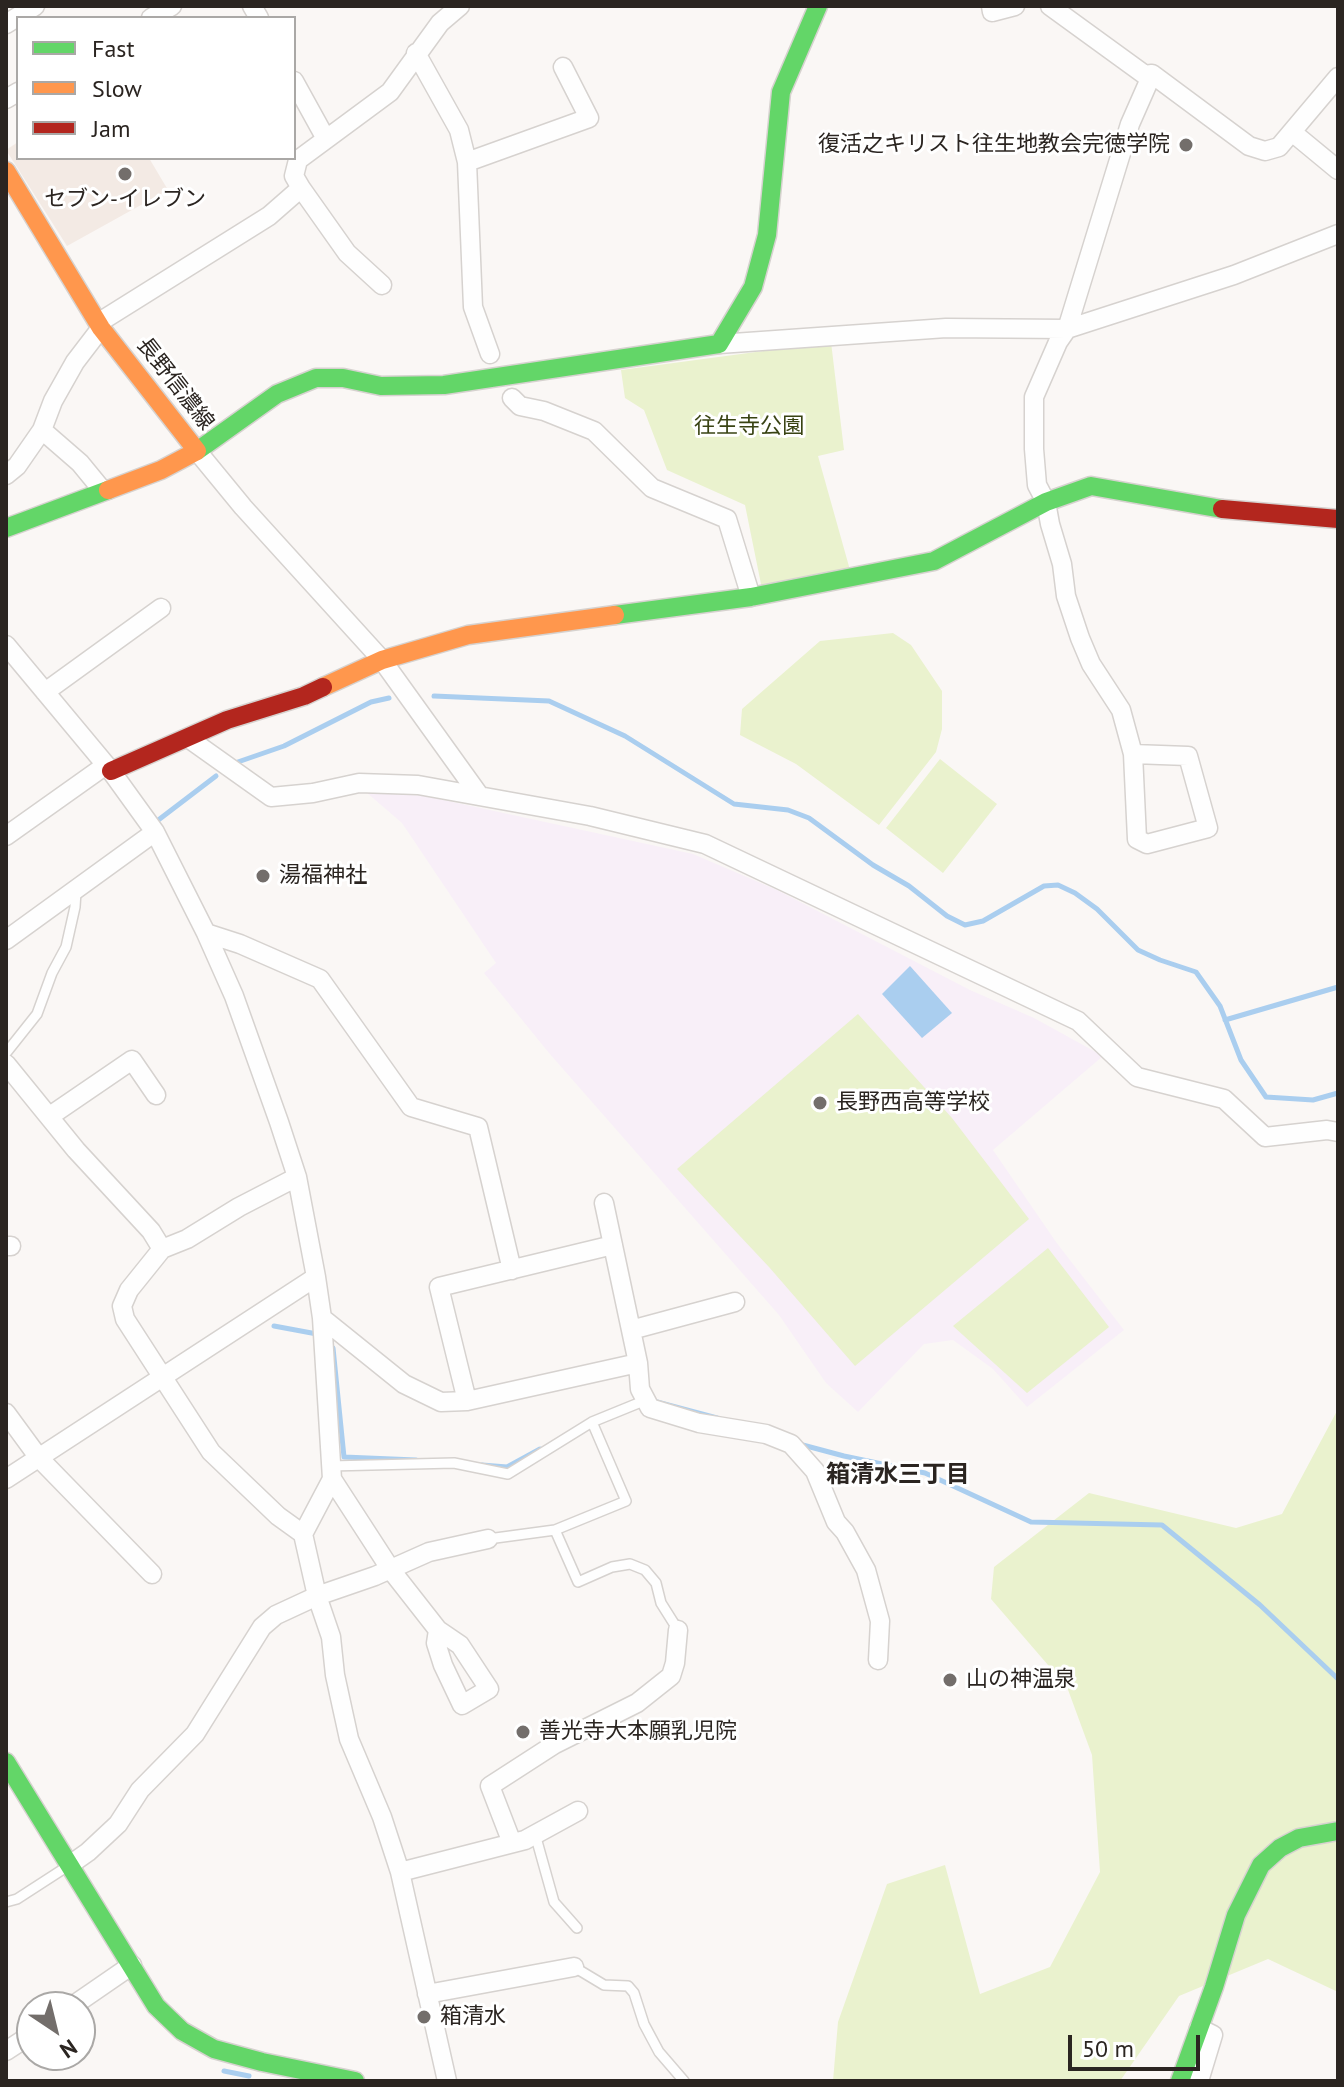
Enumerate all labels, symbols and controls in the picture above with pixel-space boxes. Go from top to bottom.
legend [16,16,296,160]
text: Fast [92,33,135,64]
text: Slow [92,73,142,104]
text: Jam [92,113,130,144]
place label: 復活之キリスト往生地教会完徳学院 [818,132,1170,158]
marker: 復活之キリスト往生地教会完徳学院 [1177,136,1195,154]
marker: セブン-イレブン [116,165,134,183]
place label: セブン-イレブン [44,187,206,213]
street label: 長野信濃線 [131,333,219,435]
park label: 往生寺公園 [694,414,804,440]
place label: 湯福神社 [279,863,367,889]
marker: 湯福神社 [254,867,272,885]
place label: 長野西高等学校 [836,1090,990,1116]
marker: 長野西高等学校 [811,1094,829,1112]
district label: 箱清水三丁目 [826,1461,970,1489]
place label: 山の神温泉 [966,1667,1076,1693]
marker: 山の神温泉 [941,1671,959,1689]
place label: 善光寺大本願乳児院 [539,1719,737,1745]
marker: 善光寺大本願乳児院 [514,1723,532,1741]
north arrow [16,1991,96,2071]
place label: 箱清水 [440,2004,506,2030]
marker: 箱清水 [415,2008,433,2026]
scale bar [1072,2019,1204,2069]
text: N [55,2033,83,2065]
text: 50 m [1082,2033,1134,2064]

